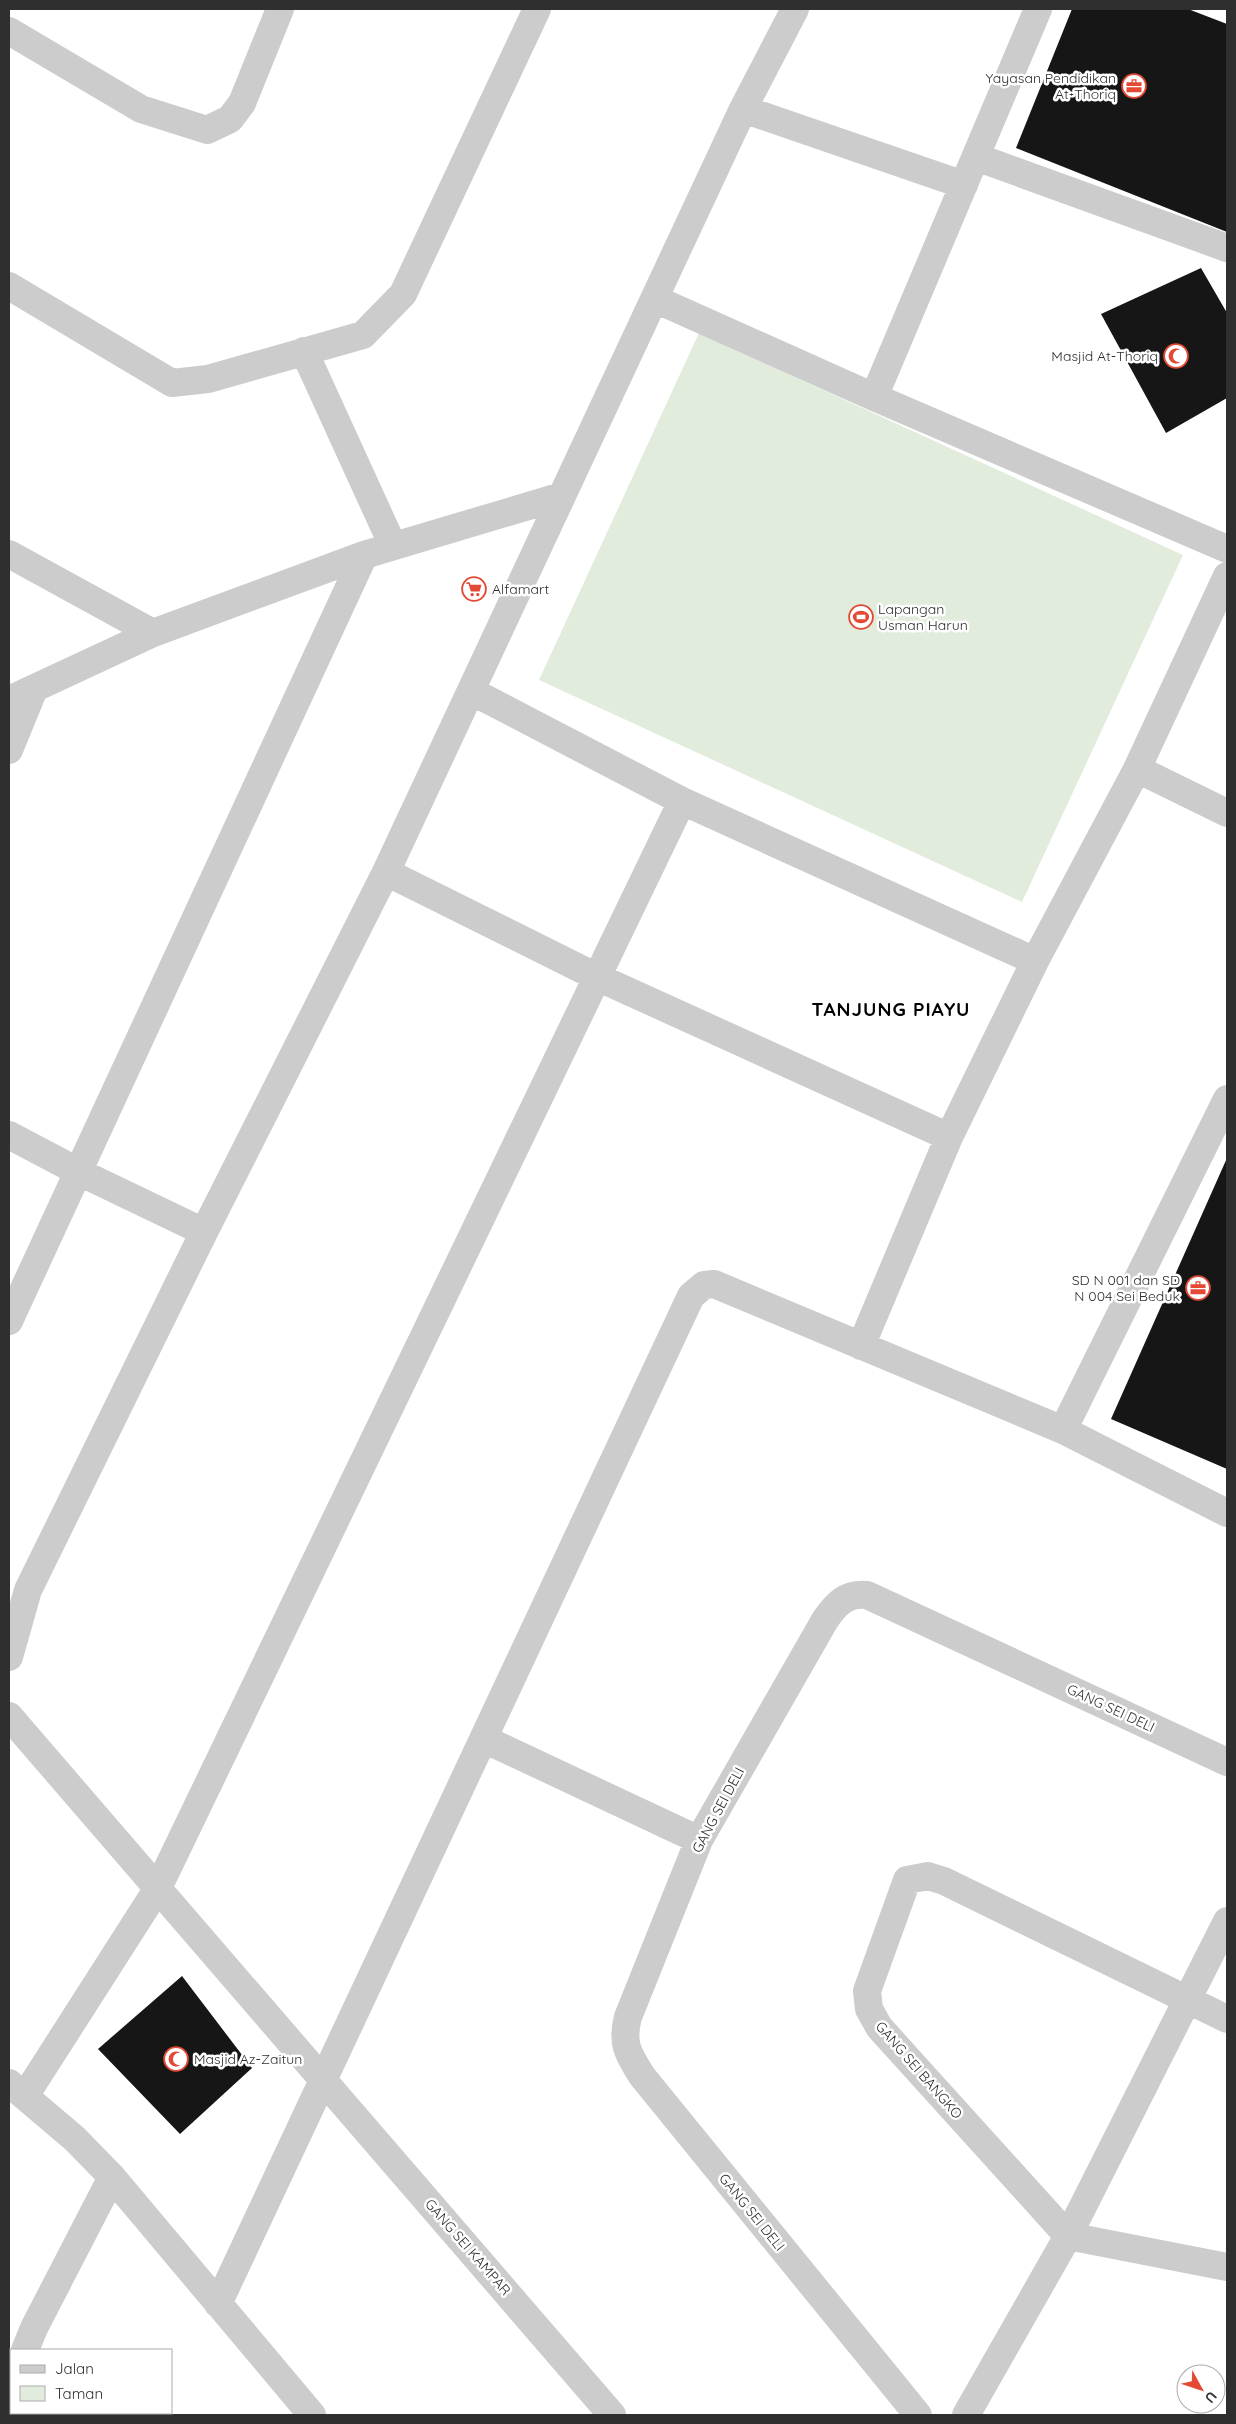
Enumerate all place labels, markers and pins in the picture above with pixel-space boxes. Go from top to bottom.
place label: Yayasan Pendidikan At-Thoriq [985,69,1116,103]
office icon: Yayasan Pendidikan At-Thoriq [1121,73,1147,99]
mosque icon: Masjid At-Thoriq [1163,343,1189,369]
place label: Masjid At-Thoriq [1051,347,1158,365]
supermarket icon: Alfamart [461,576,487,602]
place label: Alfamart [492,580,549,598]
place label: Lapangan Usman Harun [878,600,968,634]
sports icon: Lapangan Usman Harun [848,604,874,630]
place label: SD N 001 dan SD N 004 Sei Beduk [1072,1271,1180,1305]
office icon: SD N 001 dan SD N 004 Sei Beduk [1185,1275,1211,1301]
mosque icon: Masjid Az-Zaitun [163,2046,189,2072]
place label: Masjid Az-Zaitun [194,2050,302,2068]

